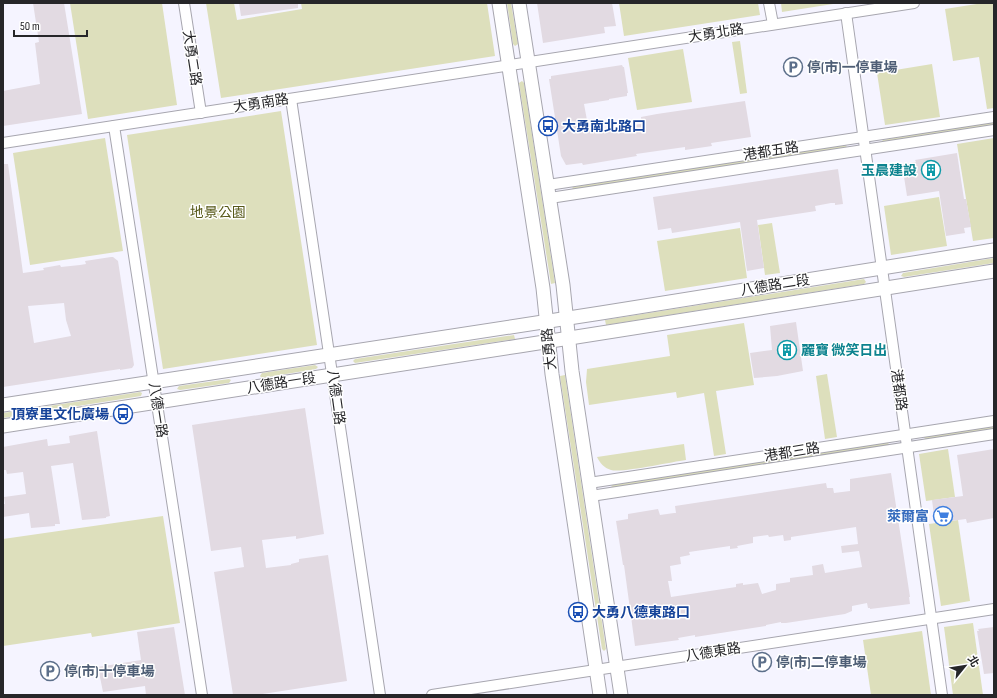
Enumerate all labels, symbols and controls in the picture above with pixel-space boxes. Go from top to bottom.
scale bar [14,12,87,38]
text: 50 m [20,19,40,34]
street label: 大勇北路 [687,20,745,46]
street label: 大勇二路 [179,29,205,87]
parking icon: 停(市)一停車場 [782,56,804,78]
place label: 停(市)一停車場 [807,59,897,76]
street label: 大勇南路 [232,90,290,116]
bus stop icon: 大勇南北路口 [537,115,559,137]
place label: 大勇南北路口 [562,118,646,135]
street label: 港都五路 [742,138,800,164]
building icon: 玉晨建設 [920,159,942,181]
place label: 玉晨建設 [861,162,917,179]
park label: 地景公園 [190,204,246,221]
street label: 八德路二段 [739,271,811,299]
street label: 大勇路 [538,327,560,371]
building icon: 麗寶 微笑日出 [776,339,798,361]
place label: 麗寶 微笑日出 [801,342,887,359]
street label: 八德二路 [324,368,348,426]
street label: 港都路 [888,368,910,412]
street label: 八德路一段 [245,369,317,397]
street label: 八德一路 [145,381,171,439]
bus stop icon: 頂寮里文化廣場 [112,403,134,425]
place label: 頂寮里文化廣場 [11,406,109,423]
street label: 港都三路 [763,439,821,465]
supermarket icon: 萊爾富 [932,505,954,527]
place label: 萊爾富 [887,508,929,525]
bus stop icon: 大勇八德東路口 [567,601,589,623]
place label: 大勇八德東路口 [592,604,690,621]
street label: 八德東路 [684,639,742,665]
north arrow [945,646,985,686]
parking icon: 停(市)二停車場 [751,651,773,673]
text: 北 [965,653,982,669]
place label: 停(市)二停車場 [776,654,866,671]
parking icon: 停(市)十停車場 [39,660,61,682]
place label: 停(市)十停車場 [64,663,154,680]

